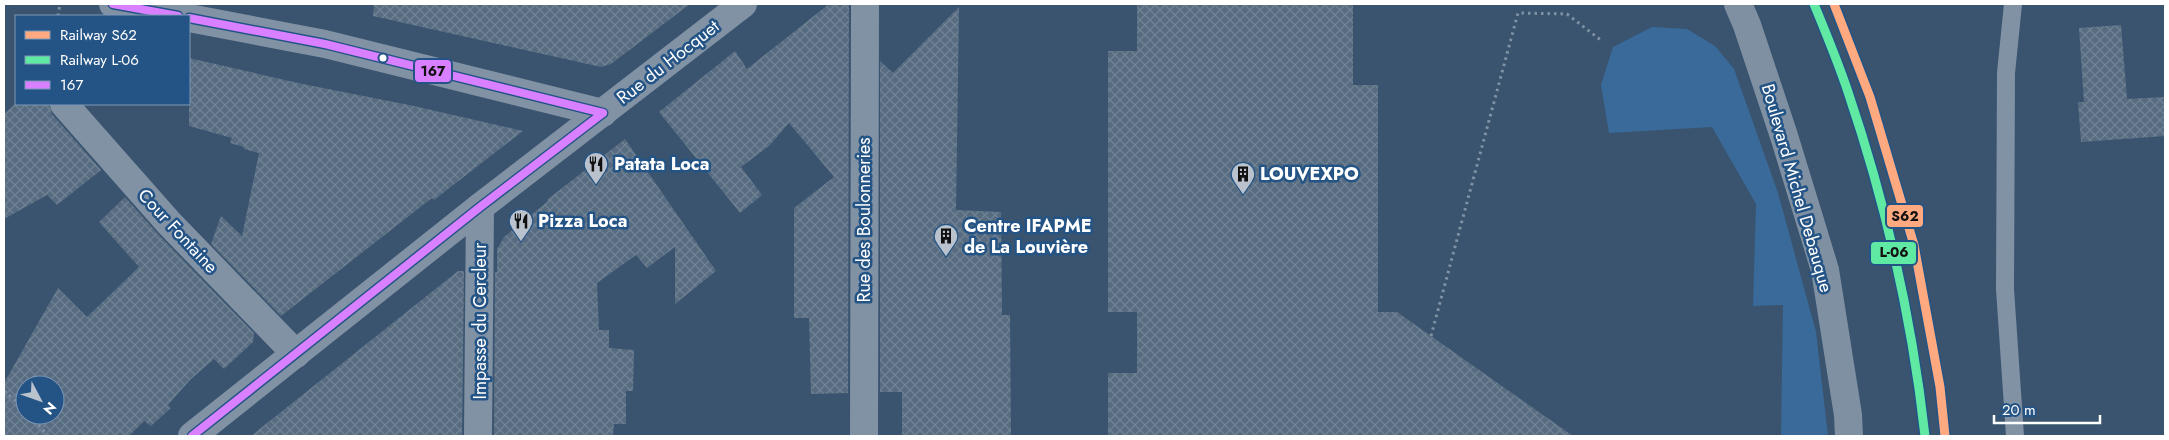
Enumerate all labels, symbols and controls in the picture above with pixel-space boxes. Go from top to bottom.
street label: Rue du Hocquet [611,13,725,110]
legend [15,15,190,105]
text: Railway S62 [60,24,137,46]
text: Railway L-06 [60,49,139,71]
unlabelled marker [378,53,388,63]
line badge: 167 [414,59,452,83]
text: 167 [421,61,446,81]
text: 167 [60,74,83,96]
street label: Boulevard Michel Debauque [1755,81,1839,295]
street label: Rue des Boulonneries [851,137,877,303]
restaurant icon: Patata Loca [583,151,609,185]
place label: Patata Loca [614,151,709,177]
building icon: LOUVEXPO [1230,161,1256,195]
place label: LOUVEXPO [1260,161,1359,187]
street label: Cour Fontaine [132,183,224,279]
line badge: S62 [1886,204,1924,228]
text: S62 [1891,206,1919,226]
restaurant icon: Pizza Loca [508,208,534,242]
place label: Pizza Loca [538,208,627,234]
place label: Centre IFAPME de La Louvière [964,213,1092,260]
building icon: Centre IFAPME de La Louvière [933,223,959,257]
line badge: L-06 [1870,241,1917,265]
street label: Impasse du Cercleur [467,242,493,399]
text: L-06 [1879,242,1909,262]
north arrow [15,375,65,425]
scale bar [1994,392,2100,424]
text: N [39,398,61,419]
text: 20 m [2002,399,2036,421]

